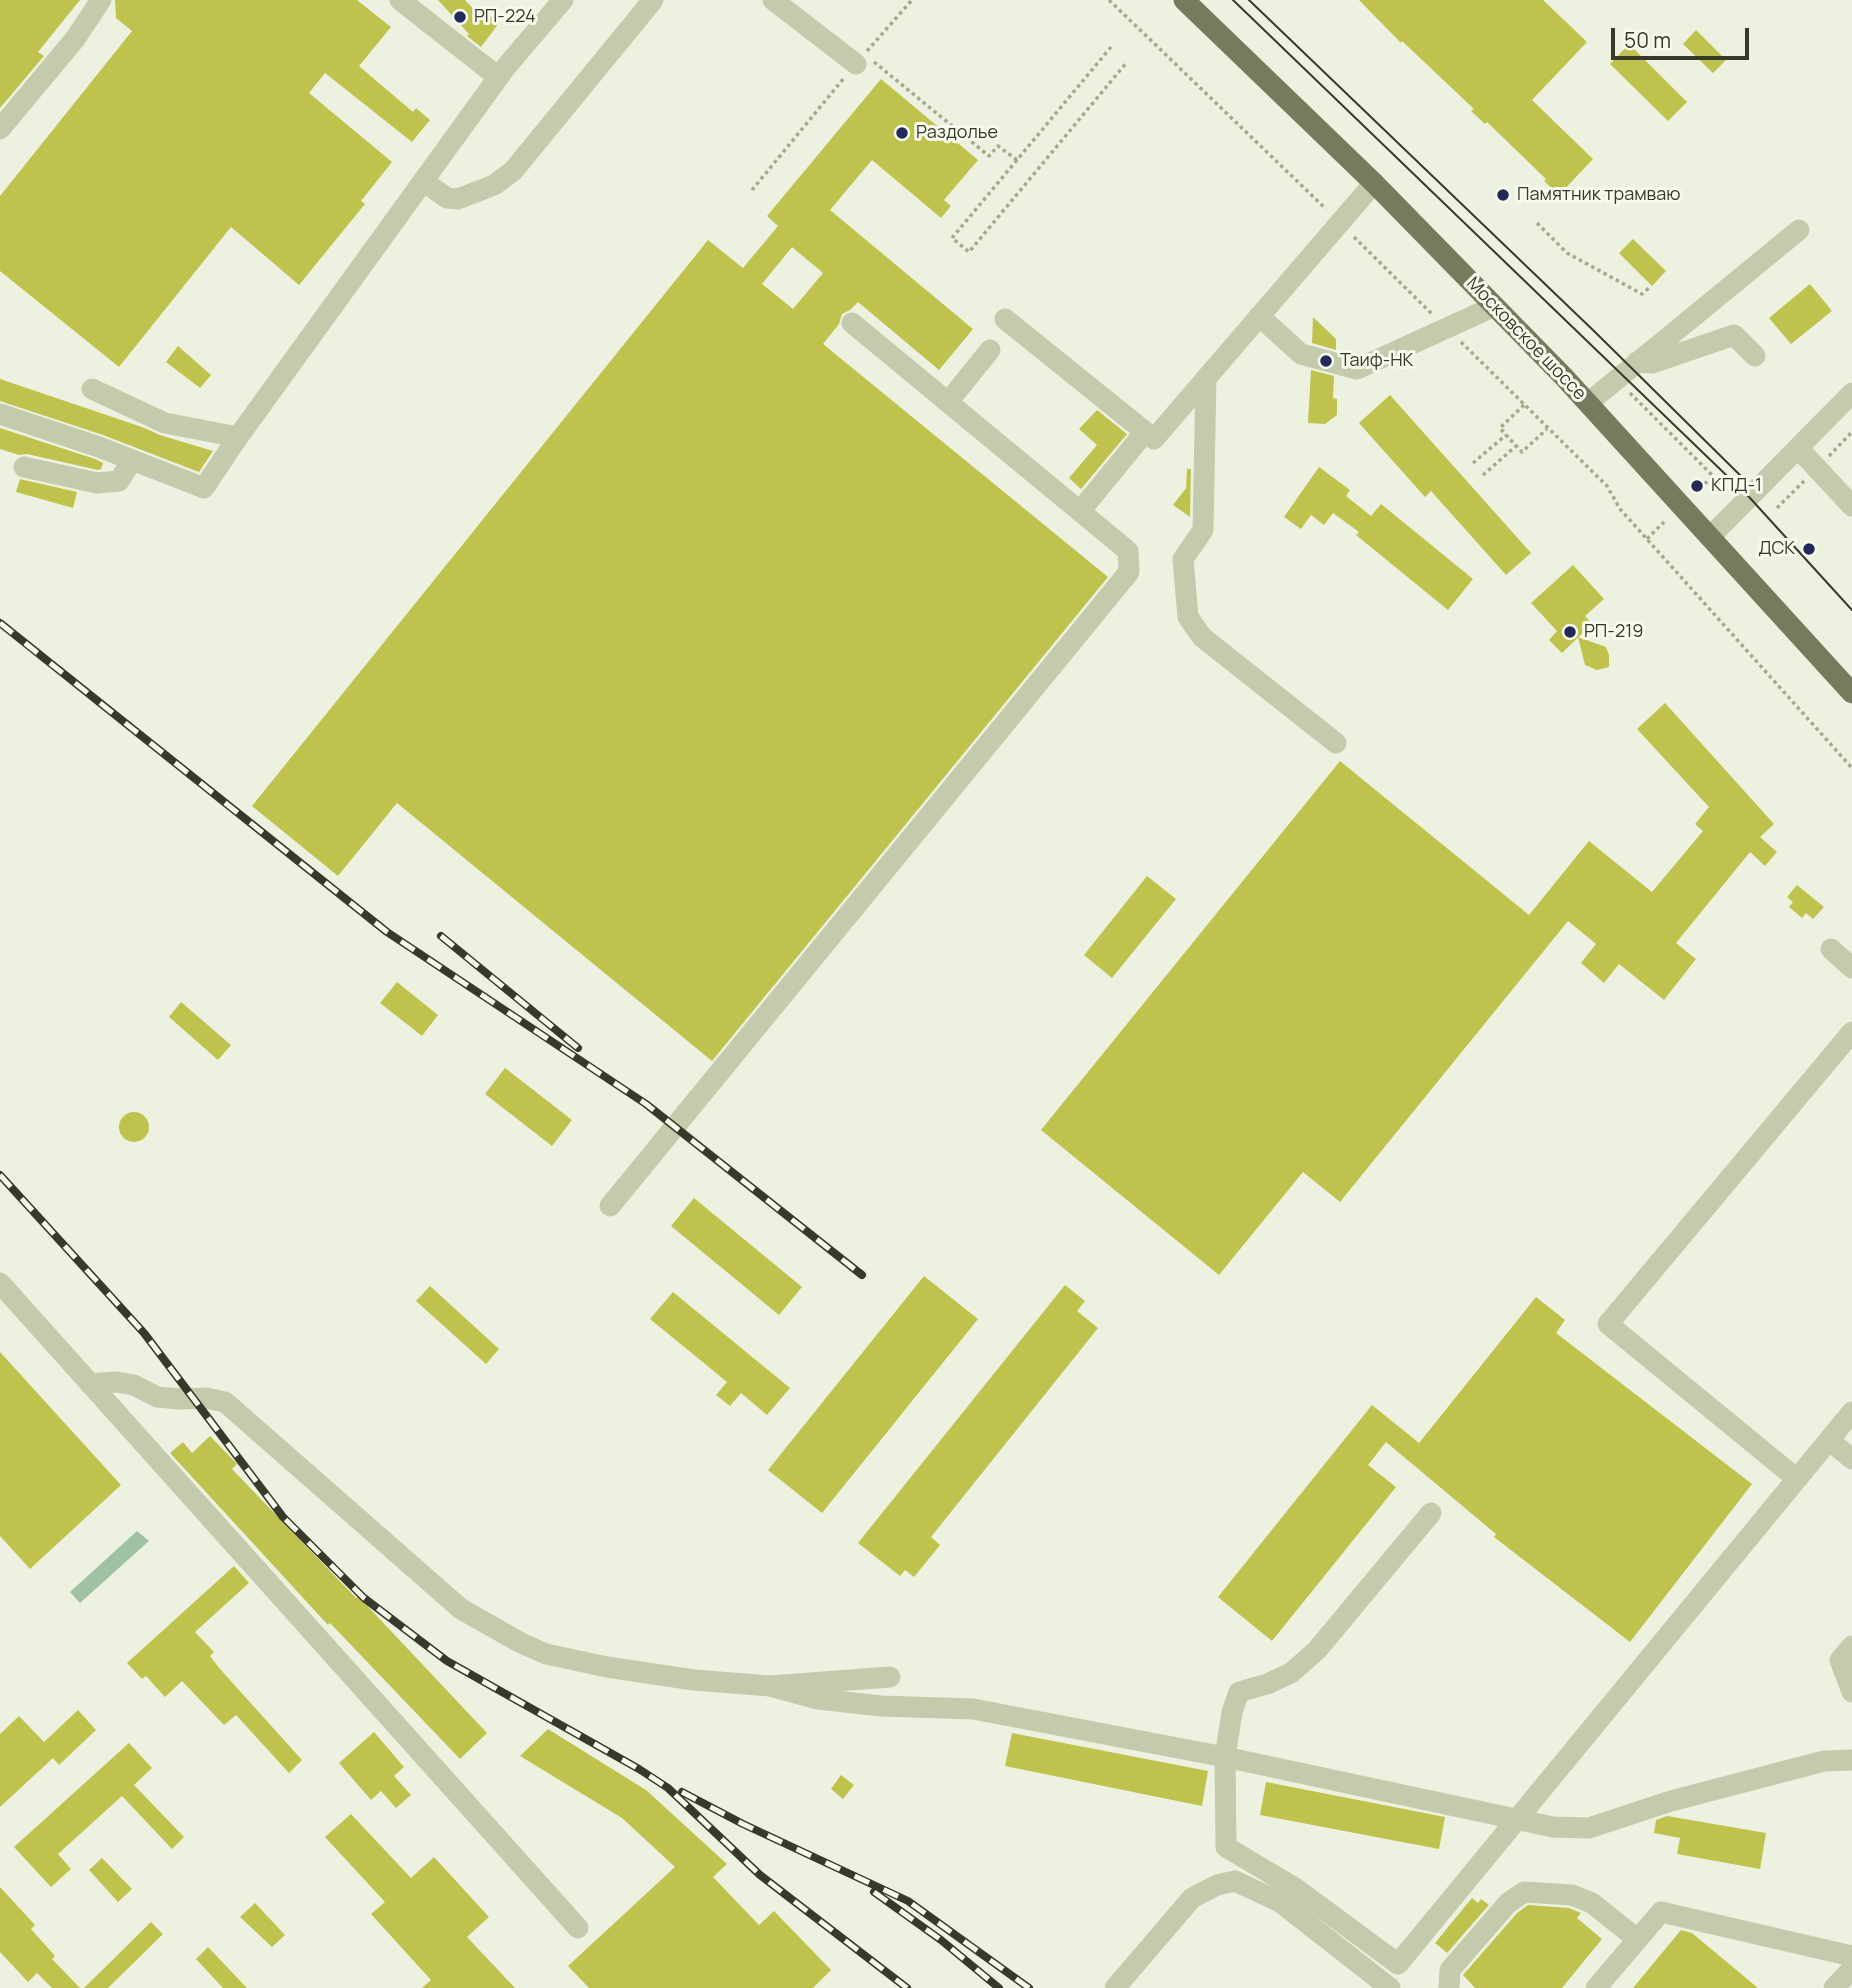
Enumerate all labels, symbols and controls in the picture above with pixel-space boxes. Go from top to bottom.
place label: РП-224 [474,6,536,28]
marker: РП-224 [452,9,468,25]
scale bar [1614,14,1752,58]
text: 50 m [1624,26,1671,54]
place label: Раздолье [916,122,998,144]
marker: Раздолье [894,125,910,141]
place label: Памятник трамваю [1517,184,1680,206]
marker: Памятник трамваю [1495,187,1511,203]
street label: Московское шоссе [1462,273,1590,405]
place label: Таиф-НК [1340,350,1413,372]
marker: Таиф-НК [1318,353,1334,369]
place label: КПД-1 [1711,475,1762,497]
marker: КПД-1 [1689,478,1705,494]
place label: ДСК [1758,538,1795,560]
marker: ДСК [1801,541,1817,557]
place label: РП-219 [1584,621,1643,643]
marker: РП-219 [1562,624,1578,640]

